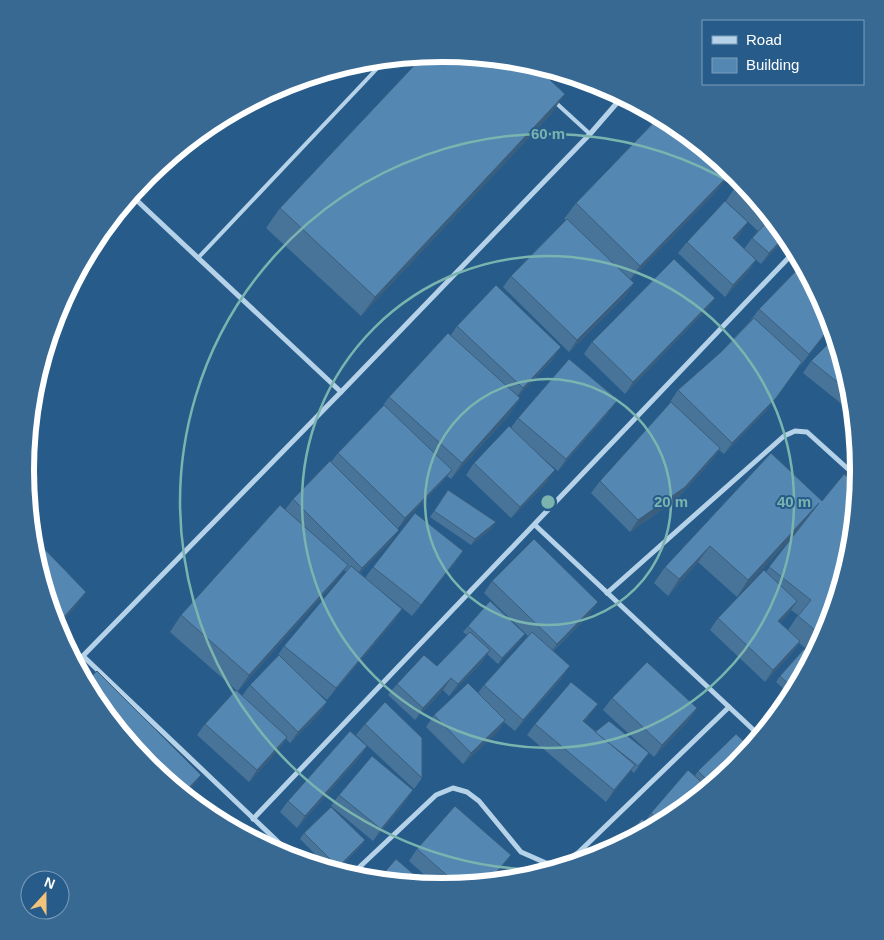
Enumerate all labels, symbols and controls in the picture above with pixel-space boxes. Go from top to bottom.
legend [702,20,864,85]
text: Road [746,31,782,48]
text: Building [746,56,799,73]
text: 60 m [531,125,565,142]
centre of rings [539,493,557,511]
text: 20 m [654,493,688,510]
text: 40 m [777,493,811,510]
north arrow [20,870,70,920]
text: N [42,874,57,892]

